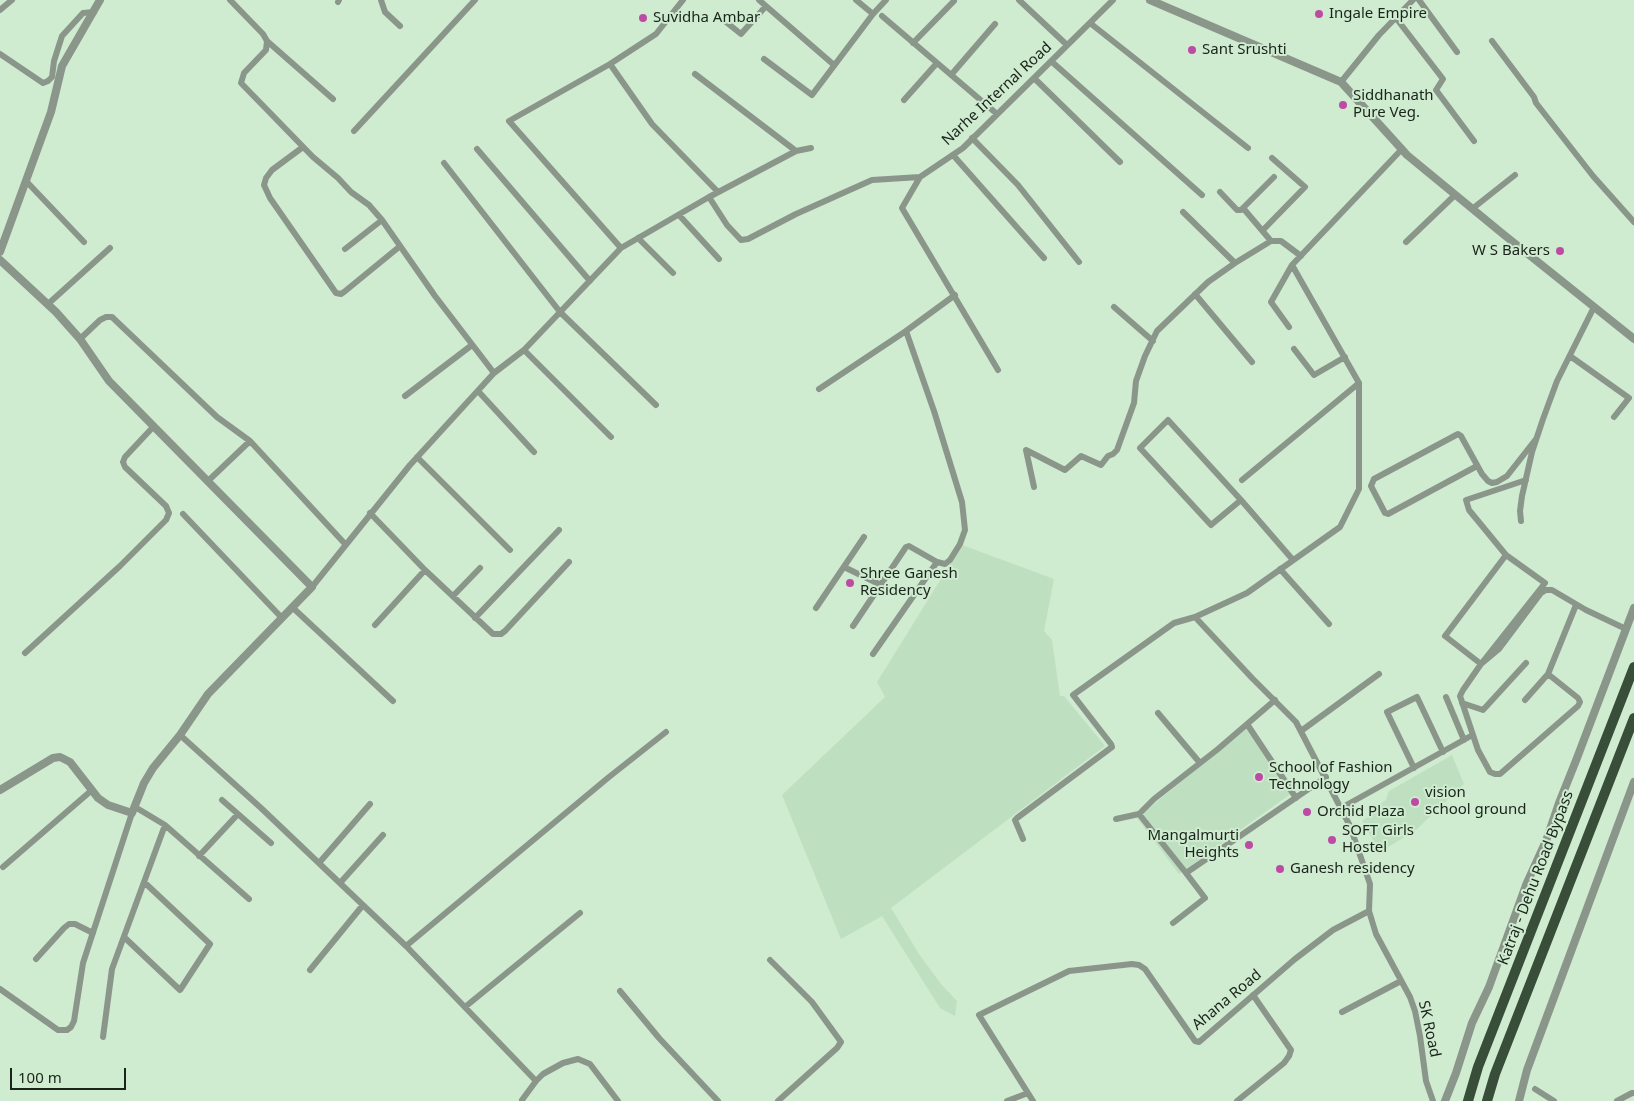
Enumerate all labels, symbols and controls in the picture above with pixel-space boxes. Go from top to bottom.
place label: Ingale Empire [1329,5,1427,23]
marker: Ingale Empire [1313,8,1325,20]
place label: Suvidha Ambar [653,9,760,27]
marker: Suvidha Ambar [637,12,649,24]
street label: Narhe Internal Road [938,38,1056,150]
place label: Sant Srushti [1202,41,1287,59]
marker: Sant Srushti [1186,44,1198,56]
place label: Siddhanath Pure Veg. [1353,87,1434,122]
marker: Siddhanath Pure Veg. [1337,99,1349,111]
place label: W S Bakers [1472,242,1550,260]
marker: W S Bakers [1554,245,1566,257]
place label: Shree Ganesh Residency [860,565,958,600]
marker: Shree Ganesh Residency [844,577,856,589]
place label: School of Fashion Technology [1269,759,1393,794]
marker: School of Fashion Technology [1253,771,1265,783]
place label: vision school ground [1425,784,1527,819]
street label: Katraj - Dehu Road Bypass [1494,788,1578,968]
marker: vision school ground [1409,796,1421,808]
place label: Orchid Plaza [1317,803,1405,821]
marker: Orchid Plaza [1301,806,1313,818]
place label: SOFT Girls Hostel [1342,822,1414,857]
place label: Mangalmurti Heights [1147,827,1239,862]
marker: SOFT Girls Hostel [1326,834,1338,846]
marker: Mangalmurti Heights [1243,839,1255,851]
place label: Ganesh residency [1290,860,1415,878]
marker: Ganesh residency [1274,863,1286,875]
street label: Ahana Road [1189,966,1265,1034]
street label: SK Road [1414,999,1444,1059]
scale bar [12,1058,129,1090]
text: 100 m [18,1067,62,1087]

